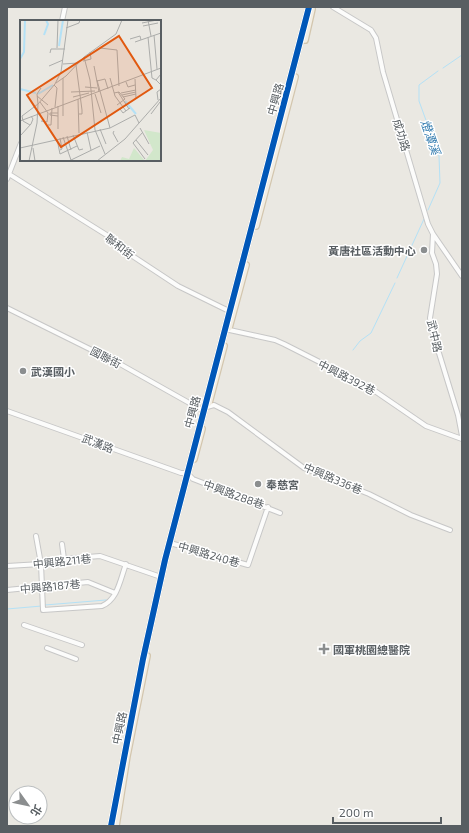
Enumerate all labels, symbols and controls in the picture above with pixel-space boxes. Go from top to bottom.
inset map [20,20,161,161]
street label: 中興路 [264,81,286,117]
street label: 成功路 [391,117,413,153]
water label: 燈潭溪 [419,118,444,158]
street label: 聯和街 [103,231,137,261]
place label: 黃唐社區活動中心 [328,244,416,257]
marker: 黃唐社區活動中心 [419,245,429,255]
street label: 武中路 [425,318,445,354]
street label: 國聯街 [88,344,124,370]
street label: 中興路392巷 [316,357,378,397]
place label: 武漢國小 [31,365,75,378]
marker: 武漢國小 [18,366,28,376]
street label: 中興路 [181,394,203,430]
street label: 武漢路 [80,431,116,455]
street label: 中興路336巷 [302,460,364,496]
street label: 中興路288巷 [202,477,266,511]
place label: 奉慈宮 [266,478,299,491]
marker: 奉慈宮 [253,479,263,489]
street label: 中興路240巷 [177,539,241,569]
street label: 中興路211巷 [32,551,92,571]
street label: 中興路187巷 [19,577,81,595]
marker: 國軍桃園總醫院 [318,643,330,655]
place label: 國軍桃園總醫院 [333,643,410,656]
street label: 中興路 [109,711,129,745]
north arrow [8,785,48,825]
scale bar [333,799,441,825]
text: 北 [28,803,45,819]
text: 200 m [339,805,373,819]

